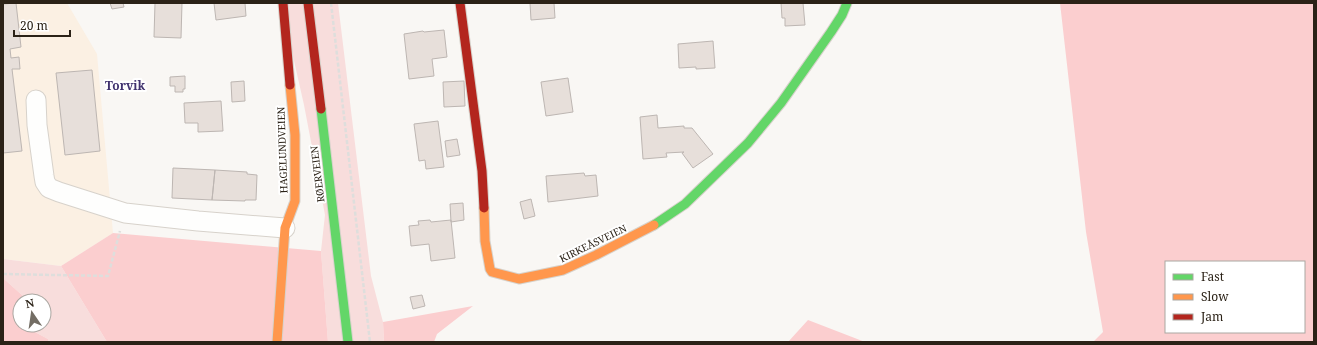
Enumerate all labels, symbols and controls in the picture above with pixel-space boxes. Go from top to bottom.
scale bar [14,12,70,38]
text: 20 m [20,17,48,34]
district label: Torvik [105,77,145,94]
street label: HAGELUNDVEIEN [273,106,291,194]
street label: RØERVEIEN [307,145,327,203]
street label: KIRKEÅSVEIEN [557,220,629,265]
legend [1165,261,1305,333]
text: Fast [1201,268,1224,285]
text: Slow [1201,288,1229,305]
north arrow [12,293,52,333]
text: N [24,294,36,311]
text: Jam [1200,308,1223,325]

